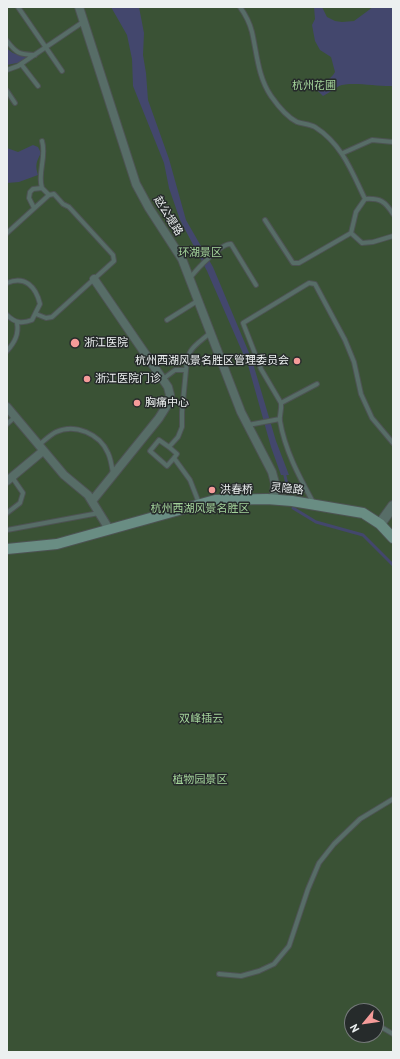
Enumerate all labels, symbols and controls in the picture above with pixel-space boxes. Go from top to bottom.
park label: 杭州花圃 [292,79,336,93]
street label: 赵公堤路 [151,194,185,238]
park label: 环湖景区 [178,246,222,260]
place label: 浙江医院 [84,336,128,350]
marker: 浙江医院 [69,337,81,349]
place label: 杭州西湖风景名胜区管理委员会 [135,354,289,368]
marker: 杭州西湖风景名胜区管理委员会 [292,356,302,366]
place label: 浙江医院门诊 [95,372,161,386]
marker: 浙江医院门诊 [82,374,92,384]
place label: 胸痛中心 [145,396,189,410]
marker: 胸痛中心 [132,398,142,408]
street label: 灵隐路 [270,481,304,497]
place label: 洪春桥 [220,483,253,497]
marker: 洪春桥 [207,485,217,495]
park label: 杭州西湖风景名胜区 [151,502,249,516]
park label: 双峰插云 [179,712,223,726]
park label: 植物园景区 [173,773,227,787]
north arrow [344,1003,384,1043]
text: N [347,1022,362,1035]

